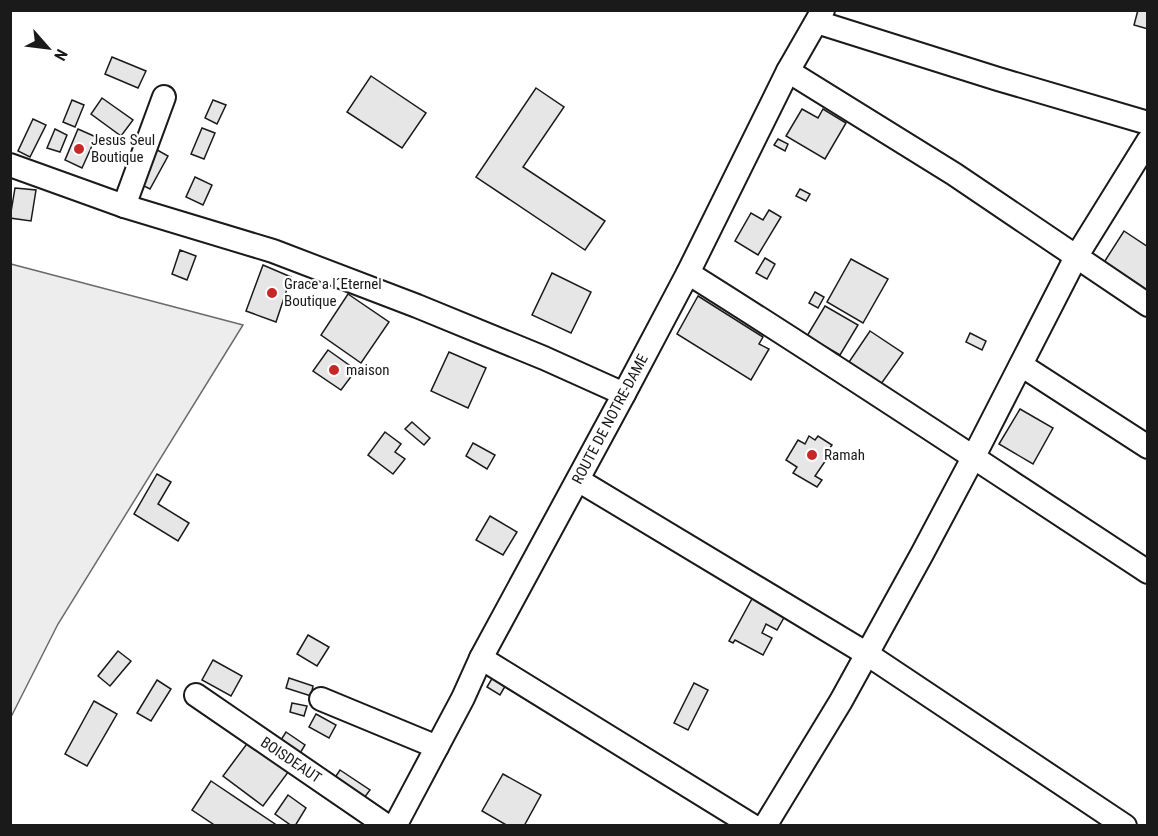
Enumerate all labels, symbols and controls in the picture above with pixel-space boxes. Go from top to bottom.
north arrow [18,18,78,78]
text: N [50,46,71,64]
place label: Jesus Seul Boutique [91,131,155,166]
marker: Jesus Seul Boutique [72,142,86,156]
place label: Grace a l´Eternel Boutique [284,275,382,310]
marker: Grace a l´Eternel Boutique [265,286,279,300]
street label: ROUTE DE NOTRE-DAME [568,351,652,487]
place label: maison [346,361,390,379]
marker: maison [327,363,341,377]
place label: Ramah [824,446,865,464]
marker: Ramah [805,448,819,462]
street label: BOISDEAUT [257,733,325,787]

